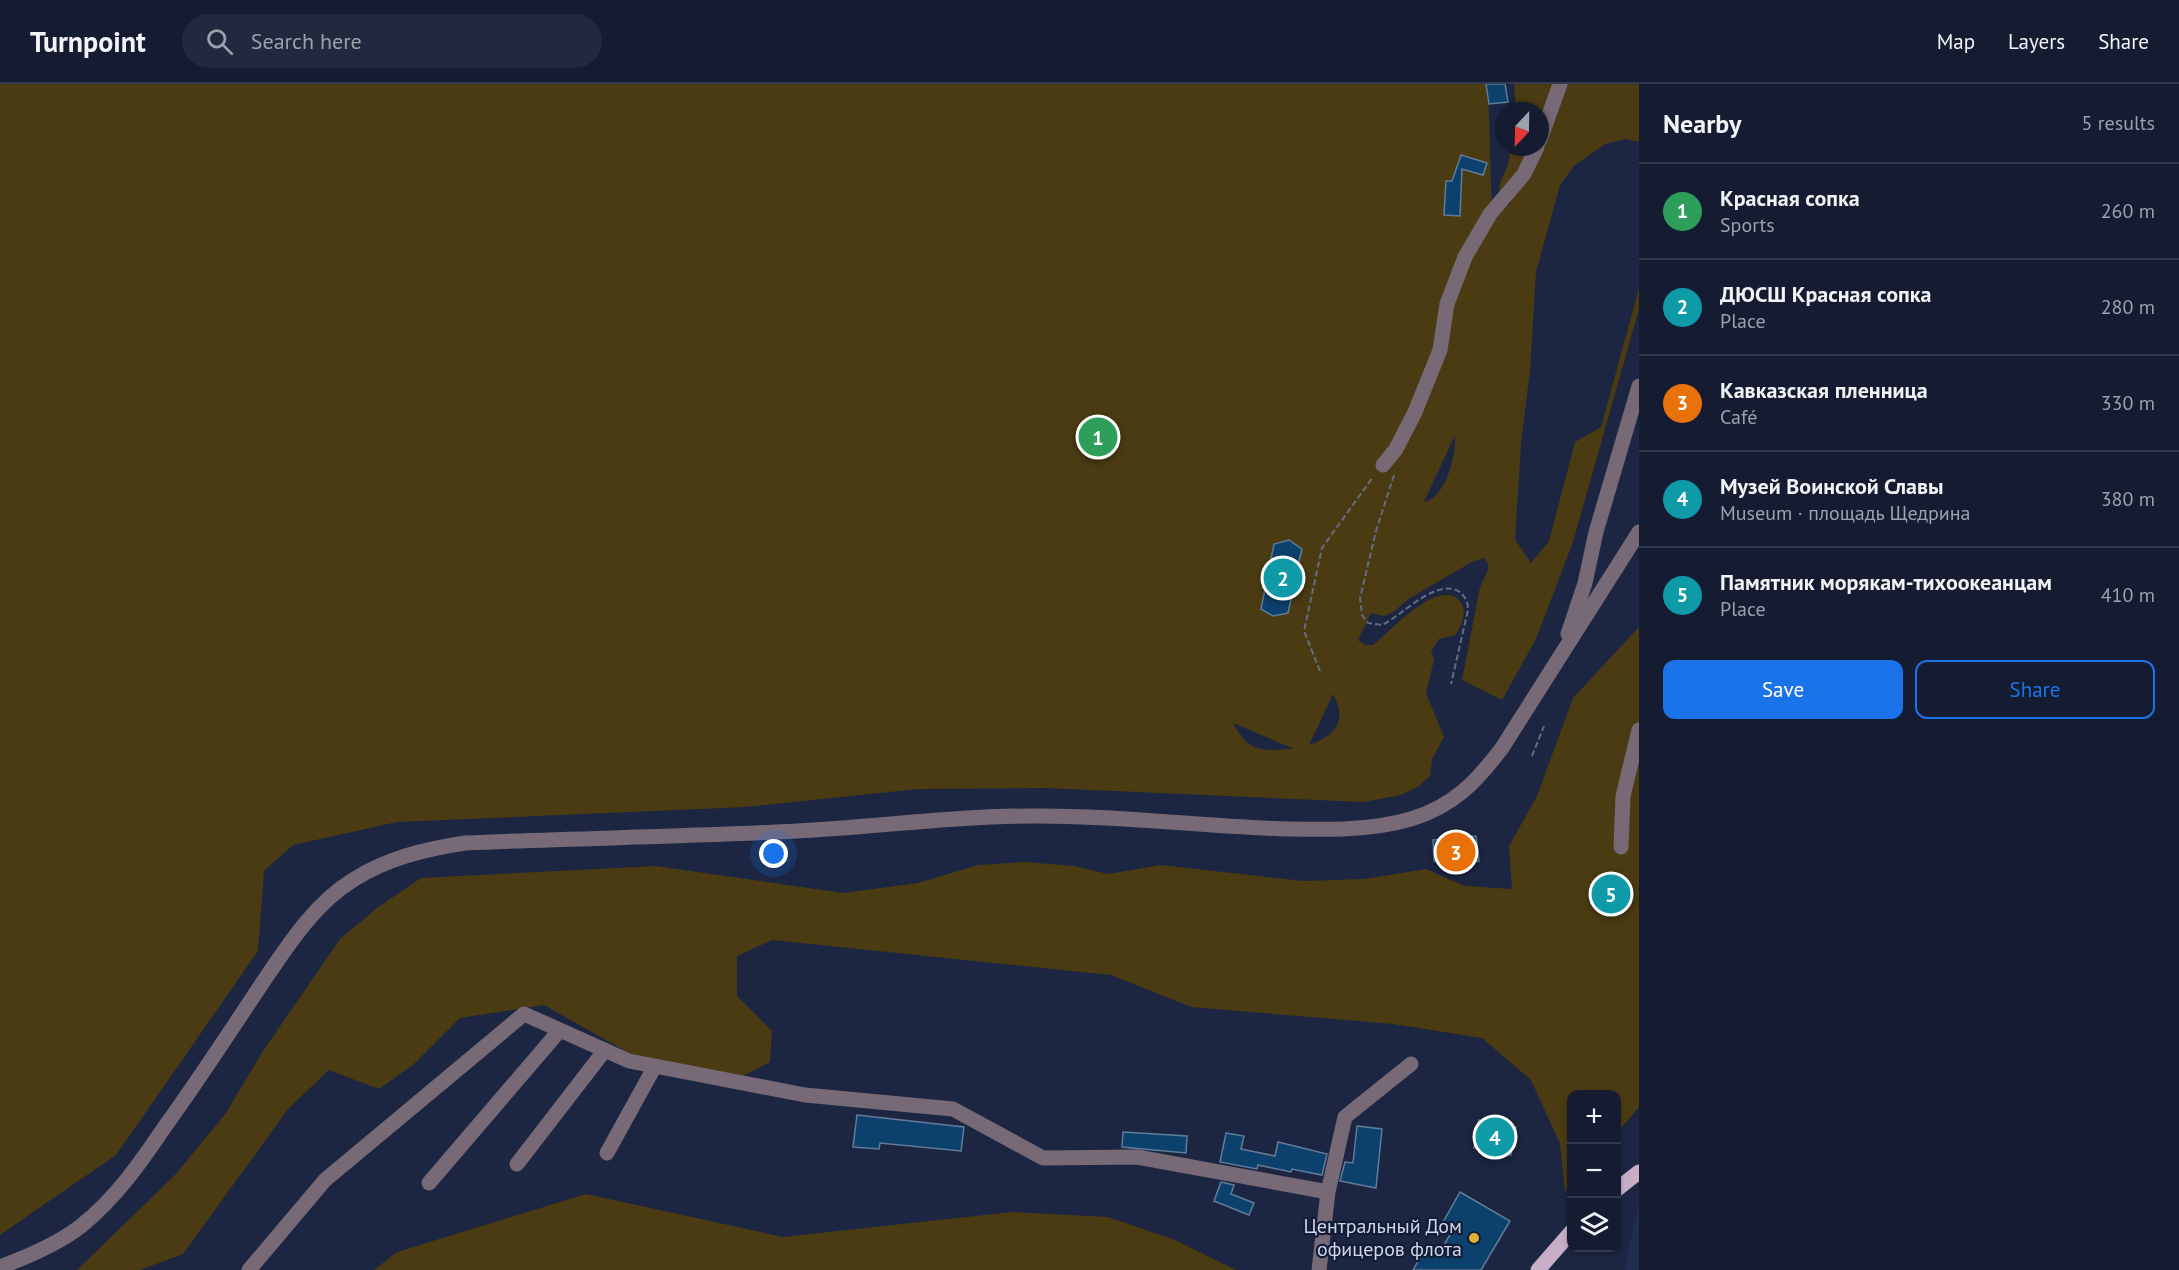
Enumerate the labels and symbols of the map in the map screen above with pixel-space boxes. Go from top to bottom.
north arrow [1495,102,1549,156]
pin: 1 [1078,414,1118,460]
pin: 2 [1264,556,1302,600]
pin: 3 [1436,830,1476,874]
your location [759,839,788,868]
pin: 5 [1592,872,1630,916]
pin: 4 [1476,1114,1514,1160]
place label: Центральный Дом офицеров флота [1303,1213,1462,1262]
marker: Центральный Дом офицеров флота [1467,1231,1481,1245]

